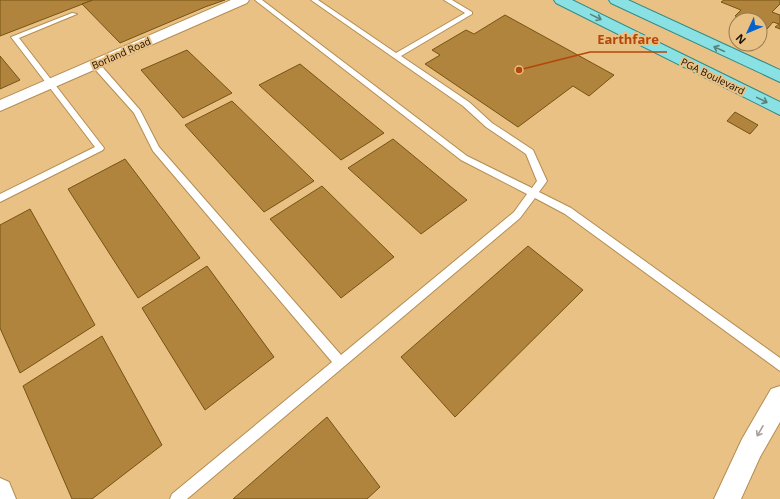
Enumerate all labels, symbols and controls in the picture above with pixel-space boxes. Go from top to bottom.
north arrow [728,12,768,52]
one-way arrow [589,14,601,21]
callout: Earthfare [590,27,667,52]
text: Earthfare [597,30,659,48]
text: N [732,31,749,48]
street label: Borland Road [89,34,153,72]
one-way arrow [714,45,726,52]
street label: PGA Boulevard [679,54,747,98]
one-way arrow [756,97,768,104]
one-way arrow [756,425,764,437]

